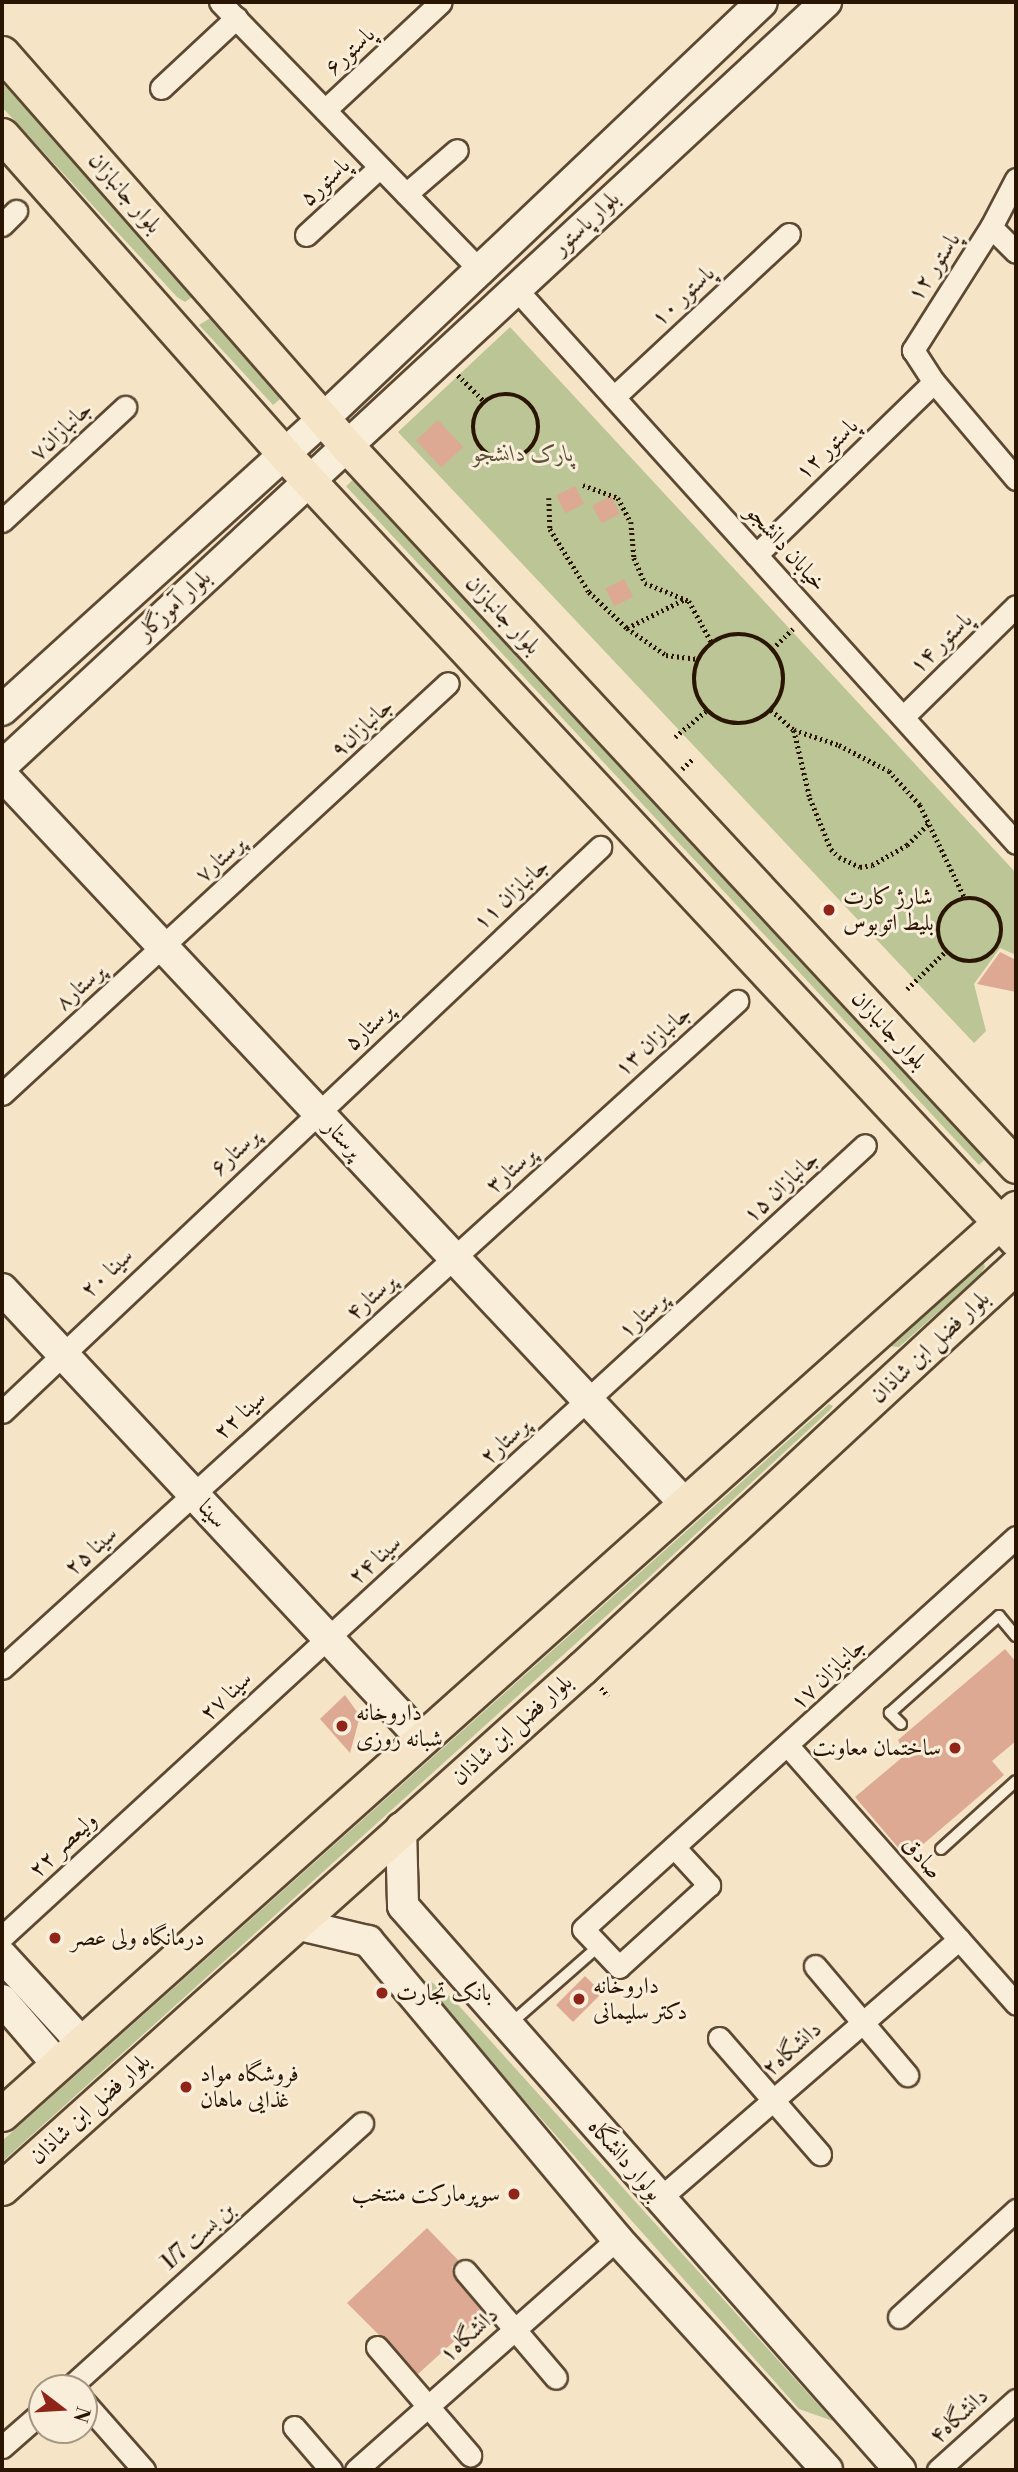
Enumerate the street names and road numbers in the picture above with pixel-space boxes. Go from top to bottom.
street label: پاستور۶ [319,21,381,81]
street label: بلوار جانبازان [82,147,168,239]
street label: پاستور۵ [294,152,356,212]
street label: بلوار پاستور [547,185,625,261]
street label: ۱۲ پاستور [901,227,967,307]
street label: پاستور ۱۰ [645,260,721,332]
street label: جانبازان۷ [24,395,98,467]
street label: پاستور ۱۲ [790,412,864,486]
street label: خیابان دانشجو [740,499,832,597]
street label: بلوار آموزگار [131,564,217,646]
street label: بلوار جانبازان [459,570,547,660]
street label: پاستور ۱۴ [904,606,978,680]
street label: جانبازان۹ [325,692,399,764]
street label: پرستار۷ [189,830,251,888]
street label: جانبازان ۱۱ [467,852,555,936]
street label: پرستار۸ [49,958,111,1016]
street label: بلوار جانبازان [845,985,933,1075]
street label: پرستار۵ [339,997,399,1057]
street label: جانبازان ۱۳ [609,999,697,1083]
street label: پرستار [318,1113,368,1165]
street label: پرستار۶ [205,1122,265,1182]
street label: پرستار۳ [480,1141,542,1199]
street label: جانبازان ۱۵ [737,1145,825,1229]
street label: سینا ۲۰ [75,1242,139,1304]
street label: پرستار۴ [340,1268,402,1326]
street label: بلوار فضل ابن شاذان [865,1285,995,1409]
street label: پرستار۱ [612,1286,674,1344]
street label: سینا ۲۲ [208,1384,272,1446]
street label: پرستار۲ [475,1411,535,1471]
street label: سینا [192,1494,232,1534]
street label: سینا ۲۵ [59,1520,123,1582]
street label: سینا ۲۴ [343,1529,407,1591]
street label: جانبازان ۱۷ [784,1632,872,1716]
street label: سینا ۲۷ [194,1665,258,1727]
street label: بلوار فضل ابن شاذان [446,1669,578,1791]
street label: ولیعصر ۲۲ [23,1806,103,1884]
street label: صادق [896,1831,948,1885]
street label: دانشگاه۲ [756,2016,828,2082]
street label: بلوار فضل ابن شاذان [24,2048,156,2170]
street label: بولوار دانشگاه [582,2113,668,2207]
street label: بن بست 1/7 [156,2196,240,2276]
street label: دانشگاه۱ [434,2301,504,2369]
street label: دانشگاه۴ [924,2382,994,2450]

